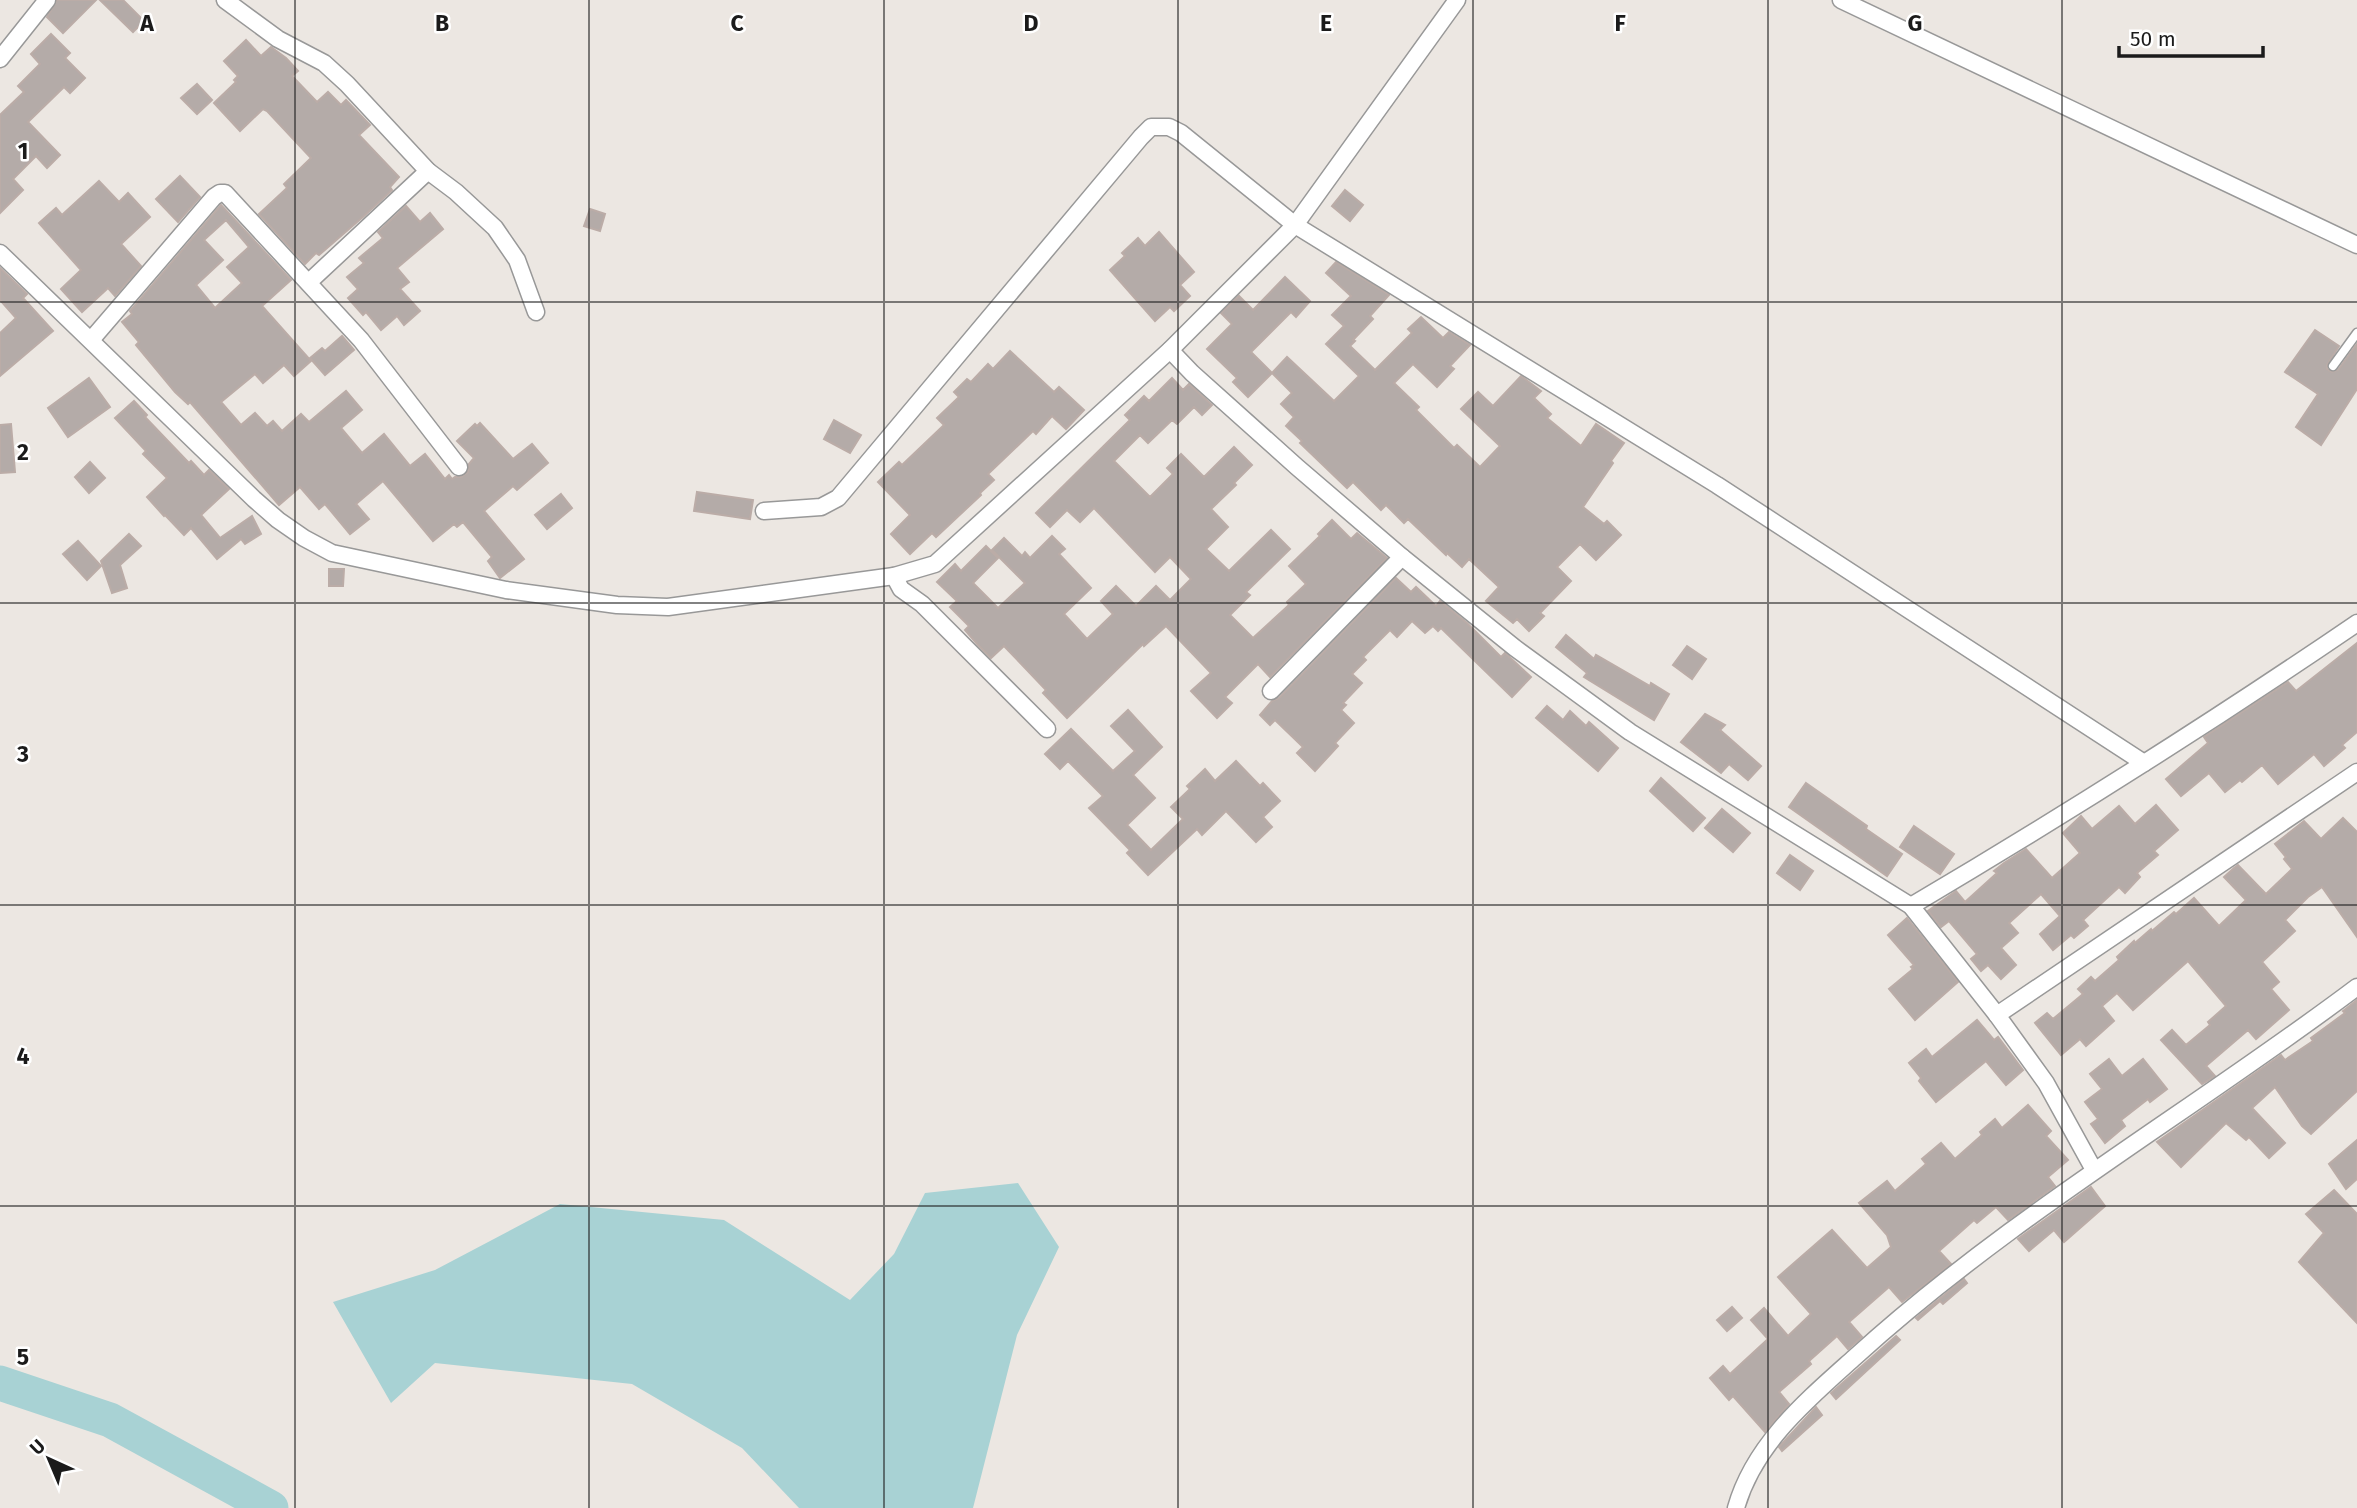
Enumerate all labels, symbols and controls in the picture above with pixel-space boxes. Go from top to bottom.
text: A [139,9,154,37]
text: B [435,9,449,37]
text: C [730,9,744,37]
text: D [1024,9,1039,37]
text: E [1320,9,1332,37]
text: F [1614,9,1626,37]
text: G [1908,9,1922,37]
scale bar [2119,14,2262,58]
text: 50 m [2130,26,2176,52]
text: 1 [18,137,28,165]
text: 2 [17,438,29,466]
text: 3 [16,740,29,768]
text: 4 [17,1042,30,1070]
text: 5 [17,1343,29,1371]
north arrow [14,1424,84,1494]
text: U [25,1435,50,1460]

